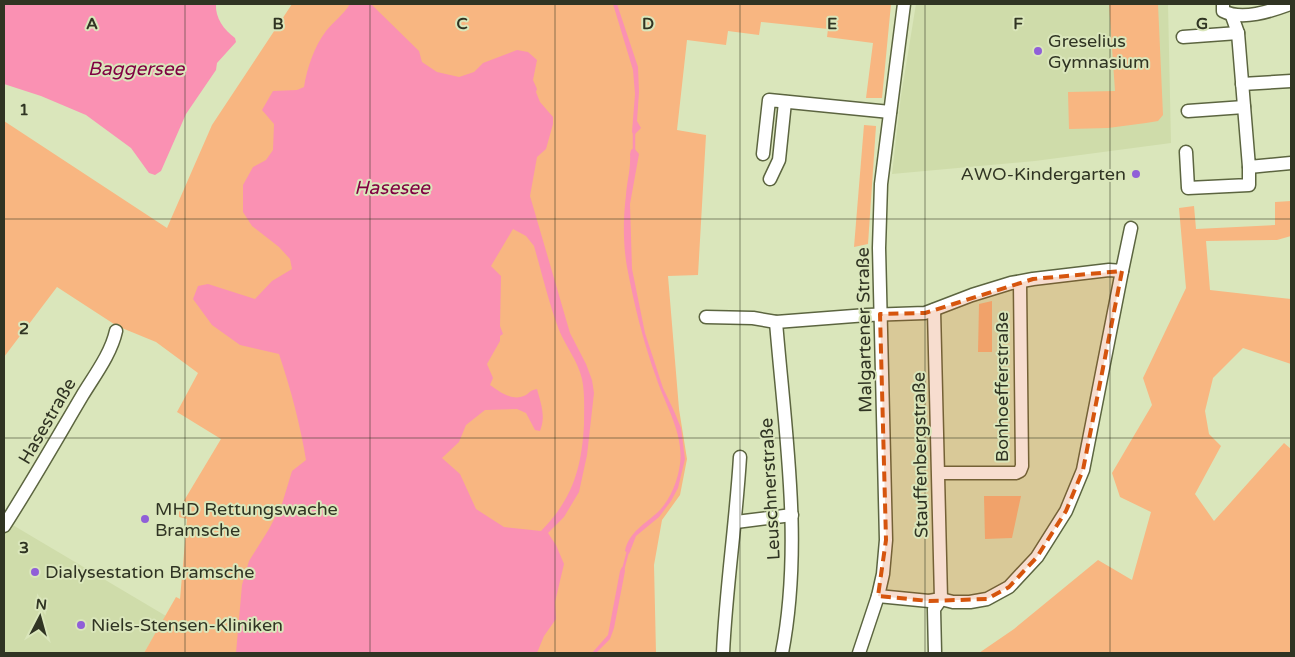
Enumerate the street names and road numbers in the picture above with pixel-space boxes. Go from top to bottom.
street label: Malgartener Straße [852,247,876,413]
street label: Bonhoefferstraße [991,312,1013,462]
street label: Stauffenbergstraße [908,372,932,538]
street label: Hasestraße [13,374,81,468]
street label: Leuschnerstraße [755,417,785,561]

